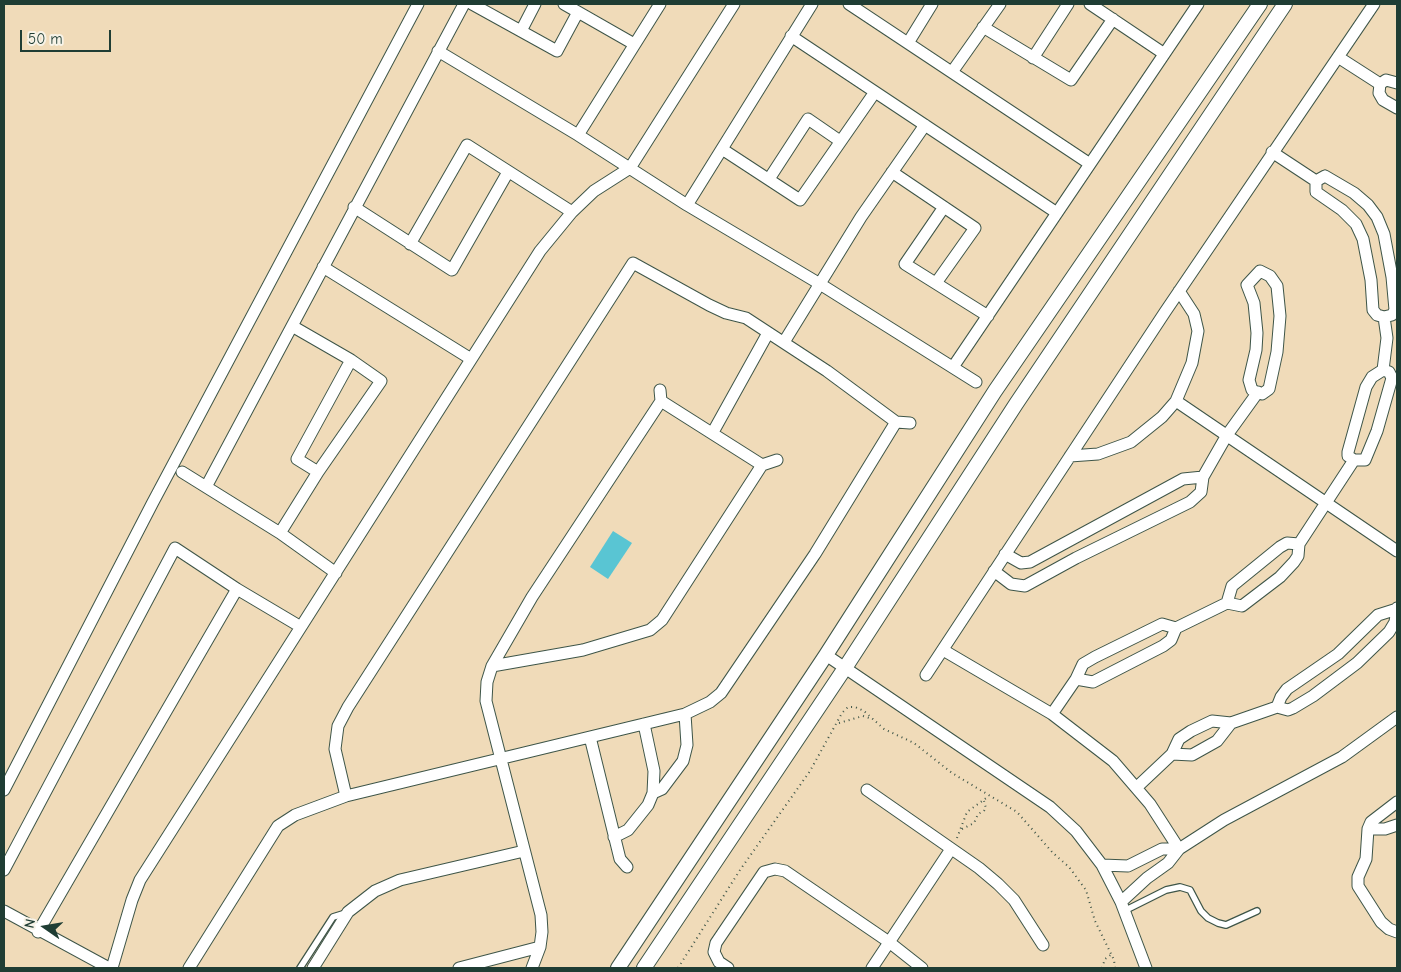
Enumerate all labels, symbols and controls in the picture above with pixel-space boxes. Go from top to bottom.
scale bar [22,20,114,52]
text: 50 m [28,30,63,48]
north arrow [20,902,70,952]
text: N [21,917,39,930]

